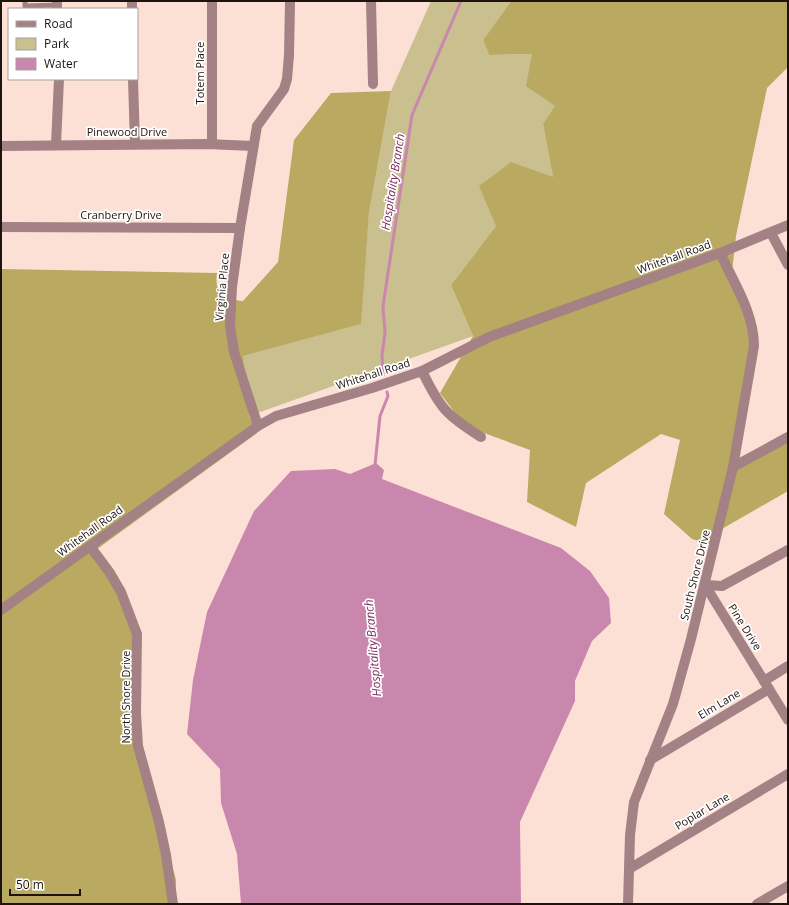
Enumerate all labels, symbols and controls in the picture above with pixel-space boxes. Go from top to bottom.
legend [8,8,138,80]
text: Road [44,15,73,32]
text: Park [44,35,70,52]
street label: Totem Place [192,42,207,104]
text: Water [44,55,78,72]
street label: Pinewood Drive [87,124,167,139]
water label: Hospitality Branch [376,132,409,231]
street label: Cranberry Drive [80,207,162,222]
street label: Whitehall Road [635,236,713,277]
street label: Virginia Place [211,252,232,321]
street label: Whitehall Road [334,354,412,393]
street label: Whitehall Road [54,502,125,559]
street label: South Shore Drive [676,528,713,622]
water label: Hospitality Branch [360,599,385,697]
street label: Pine Drive [725,601,766,653]
street label: North Shore Drive [118,651,133,743]
street label: Elm Lane [695,685,743,722]
street label: Poplar Lane [672,788,732,833]
scale bar [10,871,80,897]
text: 50 m [16,876,44,893]

